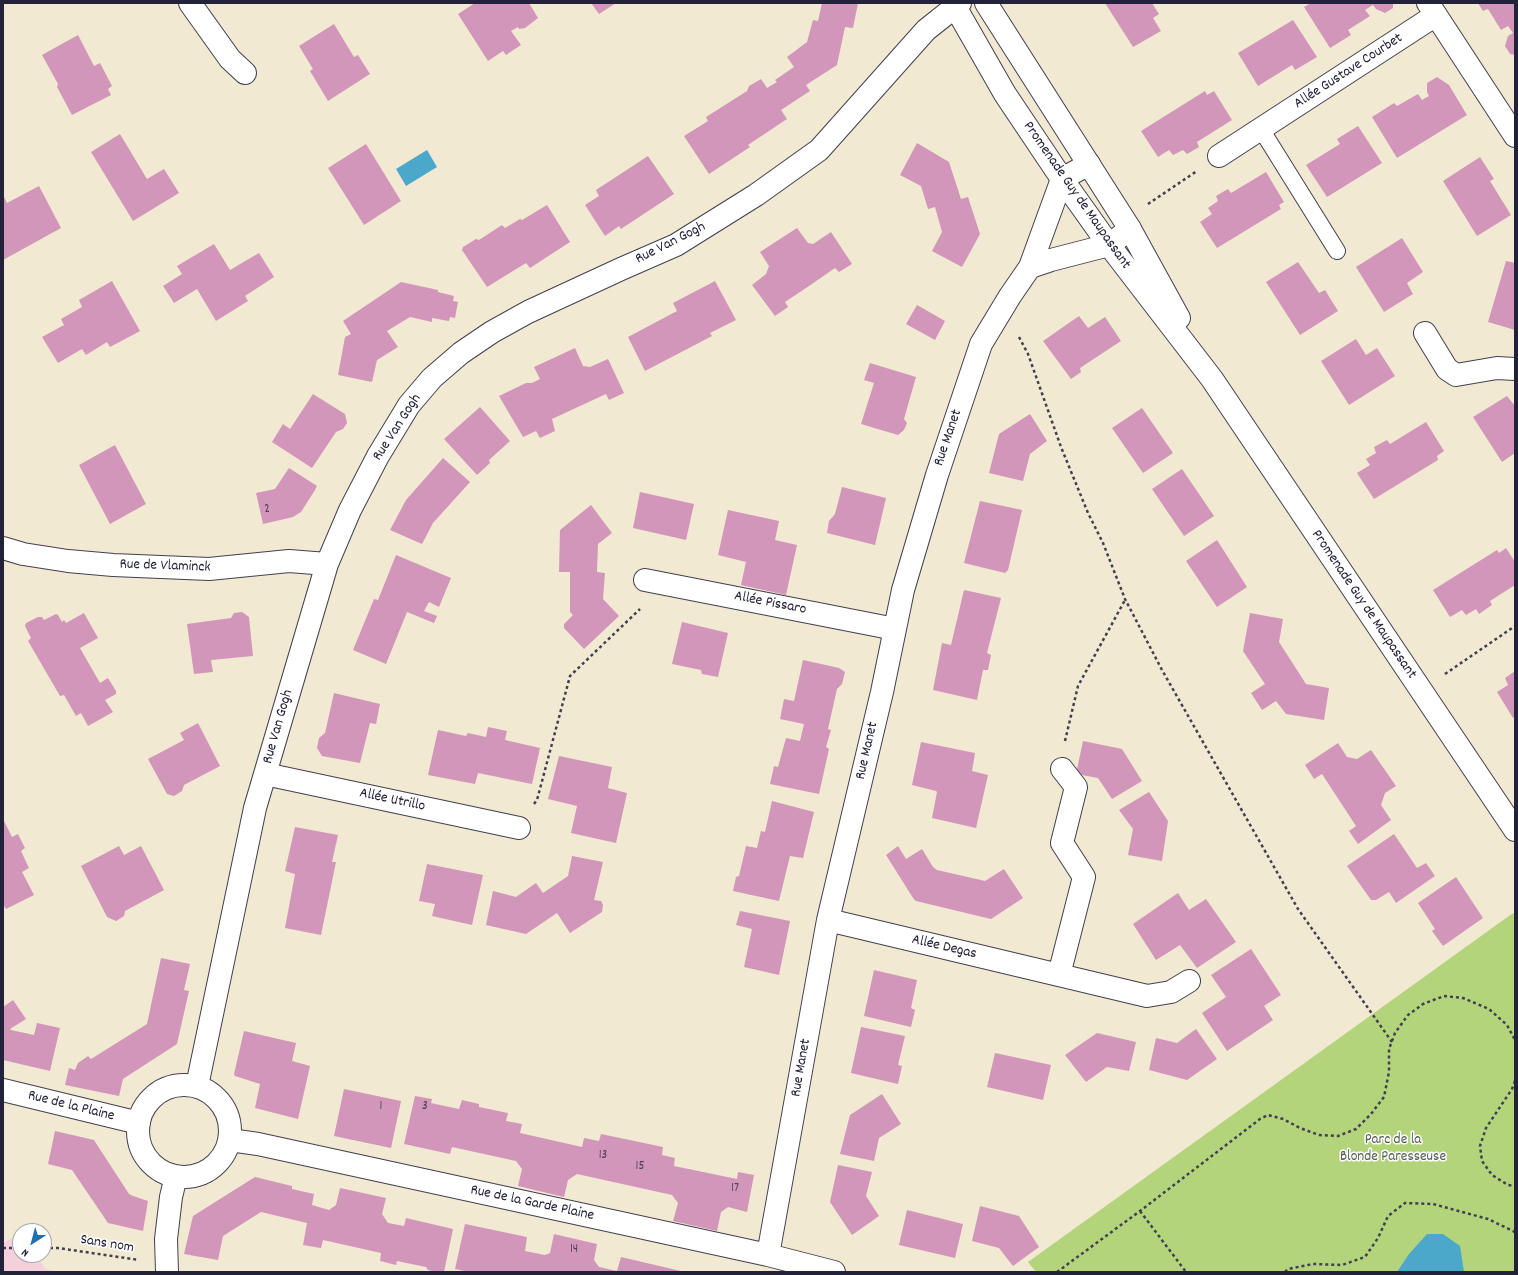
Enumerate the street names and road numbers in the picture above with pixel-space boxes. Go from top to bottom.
street label: Allée Gustave Courbet [1291,30,1407,114]
street label: Promenade Guy de Maupassant [1018,119,1134,273]
street label: Rue Van Gogh [633,219,709,269]
street label: Rue Van Gogh [370,391,426,465]
street label: Rue Manet [931,407,967,469]
street label: Promenade Guy de Maupassant [1306,527,1420,683]
street label: Rue de Vlaminck [119,556,211,578]
street label: Allée Pissaro [732,588,808,620]
street label: Rue Van Gogh [260,688,298,766]
street label: Rue Manet [853,720,883,782]
street label: Allée Utrillo [357,785,427,817]
street label: Allée Degas [910,932,978,964]
street label: Rue Manet [788,1038,816,1098]
street label: Rue de la Plaine [26,1088,116,1126]
street label: Rue de la Garde Plaine [469,1182,595,1226]
street label: Sans nom [79,1232,135,1258]

